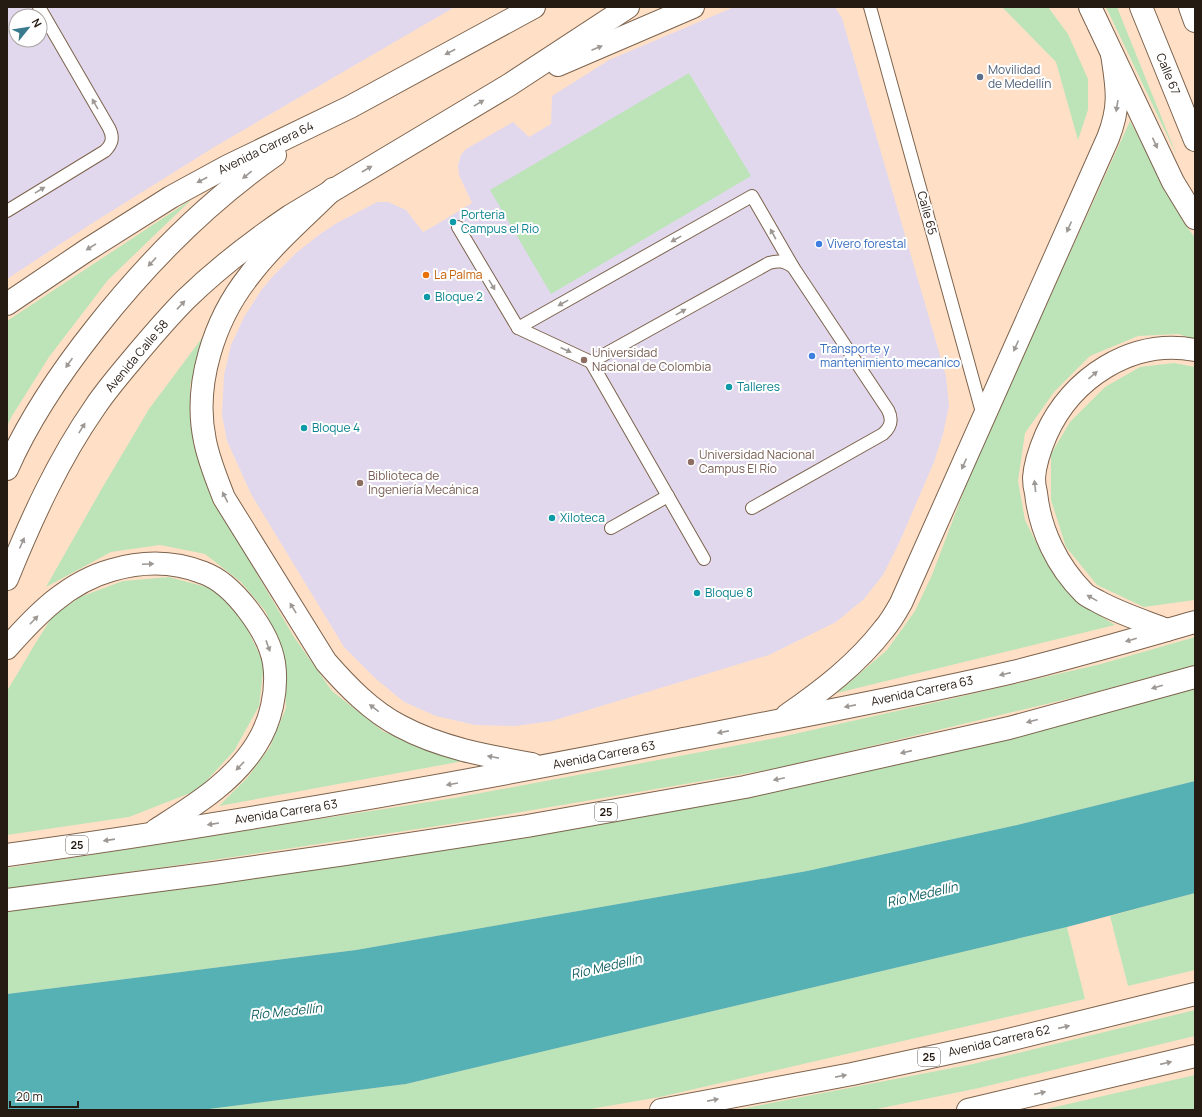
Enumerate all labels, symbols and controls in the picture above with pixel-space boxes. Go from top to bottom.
north arrow [8,8,48,48]
text: N [29,16,46,30]
one-way arrow [591,45,603,51]
one-way arrow [445,49,456,55]
street label: Calle 67 [1152,50,1185,97]
place label: Movilidad de Medellín [988,61,1051,92]
marker: Movilidad de Medellín [975,72,985,82]
one-way arrow [92,98,99,110]
one-way arrow [473,100,485,107]
one-way arrow [1113,100,1119,112]
street label: Avenida Carrera 64 [215,117,316,178]
one-way arrow [1152,138,1158,149]
one-way arrow [361,166,373,173]
one-way arrow [242,170,253,179]
one-way arrow [196,177,208,183]
one-way arrow [34,187,46,194]
street label: Calle 65 [913,189,941,237]
place label: Porteria Campus el Rio [461,206,539,237]
marker: Porteria Campus el Rio [448,217,458,227]
one-way arrow [1066,221,1072,232]
one-way arrow [770,228,777,239]
place label: Vivero forestal [827,235,906,252]
one-way arrow [670,236,682,243]
marker: Vivero forestal [814,239,824,249]
one-way arrow [85,244,97,251]
one-way arrow [147,257,156,268]
place label: La Palma [434,266,482,283]
marker: La Palma [421,270,431,280]
one-way arrow [489,279,496,291]
place label: Bloque 2 [435,288,483,305]
marker: Bloque 2 [422,292,432,302]
one-way arrow [557,299,569,306]
one-way arrow [176,300,185,310]
one-way arrow [675,309,686,316]
street label: Avenida Calle 58 [101,316,172,396]
place label: Transporte y mantenimiento mecaníco [820,340,960,371]
one-way arrow [1013,340,1019,352]
place label: Universidad Nacional de Colombia [592,344,711,375]
one-way arrow [560,347,572,353]
marker: Transporte y mantenimiento mecaníco [807,351,817,361]
marker: Universidad Nacional de Colombia [579,355,589,365]
one-way arrow [65,357,73,368]
one-way arrow [1088,371,1098,380]
place label: Talleres [737,378,780,395]
marker: Talleres [724,382,734,392]
place label: Bloque 4 [312,419,360,436]
one-way arrow [78,422,85,434]
marker: Bloque 4 [299,423,309,433]
place label: Universidad Nacional Campus El Río [699,446,815,477]
marker: Universidad Nacional Campus El Río [686,457,696,467]
one-way arrow [961,459,967,470]
place label: Biblioteca de Ingeniería Mecánica [368,467,479,498]
marker: Biblioteca de Ingeniería Mecánica [355,478,365,488]
one-way arrow [1032,480,1038,492]
one-way arrow [222,492,228,503]
place label: Xiloteca [560,509,605,526]
marker: Xiloteca [547,513,557,523]
one-way arrow [19,538,25,549]
one-way arrow [142,561,155,567]
place label: Bloque 8 [705,584,753,601]
marker: Bloque 8 [692,588,702,598]
one-way arrow [1086,595,1098,601]
one-way arrow [289,603,297,613]
one-way arrow [29,615,39,625]
one-way arrow [1124,637,1136,643]
one-way arrow [266,641,272,653]
street label: Avenida Carrera 63 [869,671,975,710]
one-way arrow [999,671,1011,677]
one-way arrow [1151,684,1163,690]
one-way arrow [368,704,379,713]
one-way arrow [844,704,857,710]
one-way arrow [1026,719,1038,725]
one-way arrow [717,729,729,735]
street label: Avenida Carrera 63 [551,736,657,773]
one-way arrow [899,749,912,755]
one-way arrow [487,753,499,759]
one-way arrow [235,761,245,771]
one-way arrow [772,777,785,783]
one-way arrow [445,781,458,787]
street label: Avenida Carrera 63 [233,795,339,828]
road number: 25 [595,803,617,821]
one-way arrow [207,821,219,827]
road number: 25 [66,836,88,854]
one-way arrow [103,837,115,843]
water label: Río Medellín [885,877,960,911]
water label: Río Medellín [569,949,644,983]
water label: Río Medellín [249,998,324,1024]
street label: Avenida Carrera 62 [946,1020,1052,1061]
one-way arrow [1058,1023,1070,1029]
road number: 25 [918,1048,940,1066]
one-way arrow [1160,1060,1172,1066]
one-way arrow [835,1072,847,1078]
scale bar [10,1083,78,1109]
text: 20 m [16,1088,43,1105]
one-way arrow [1034,1090,1046,1096]
one-way arrow [707,1097,720,1103]

